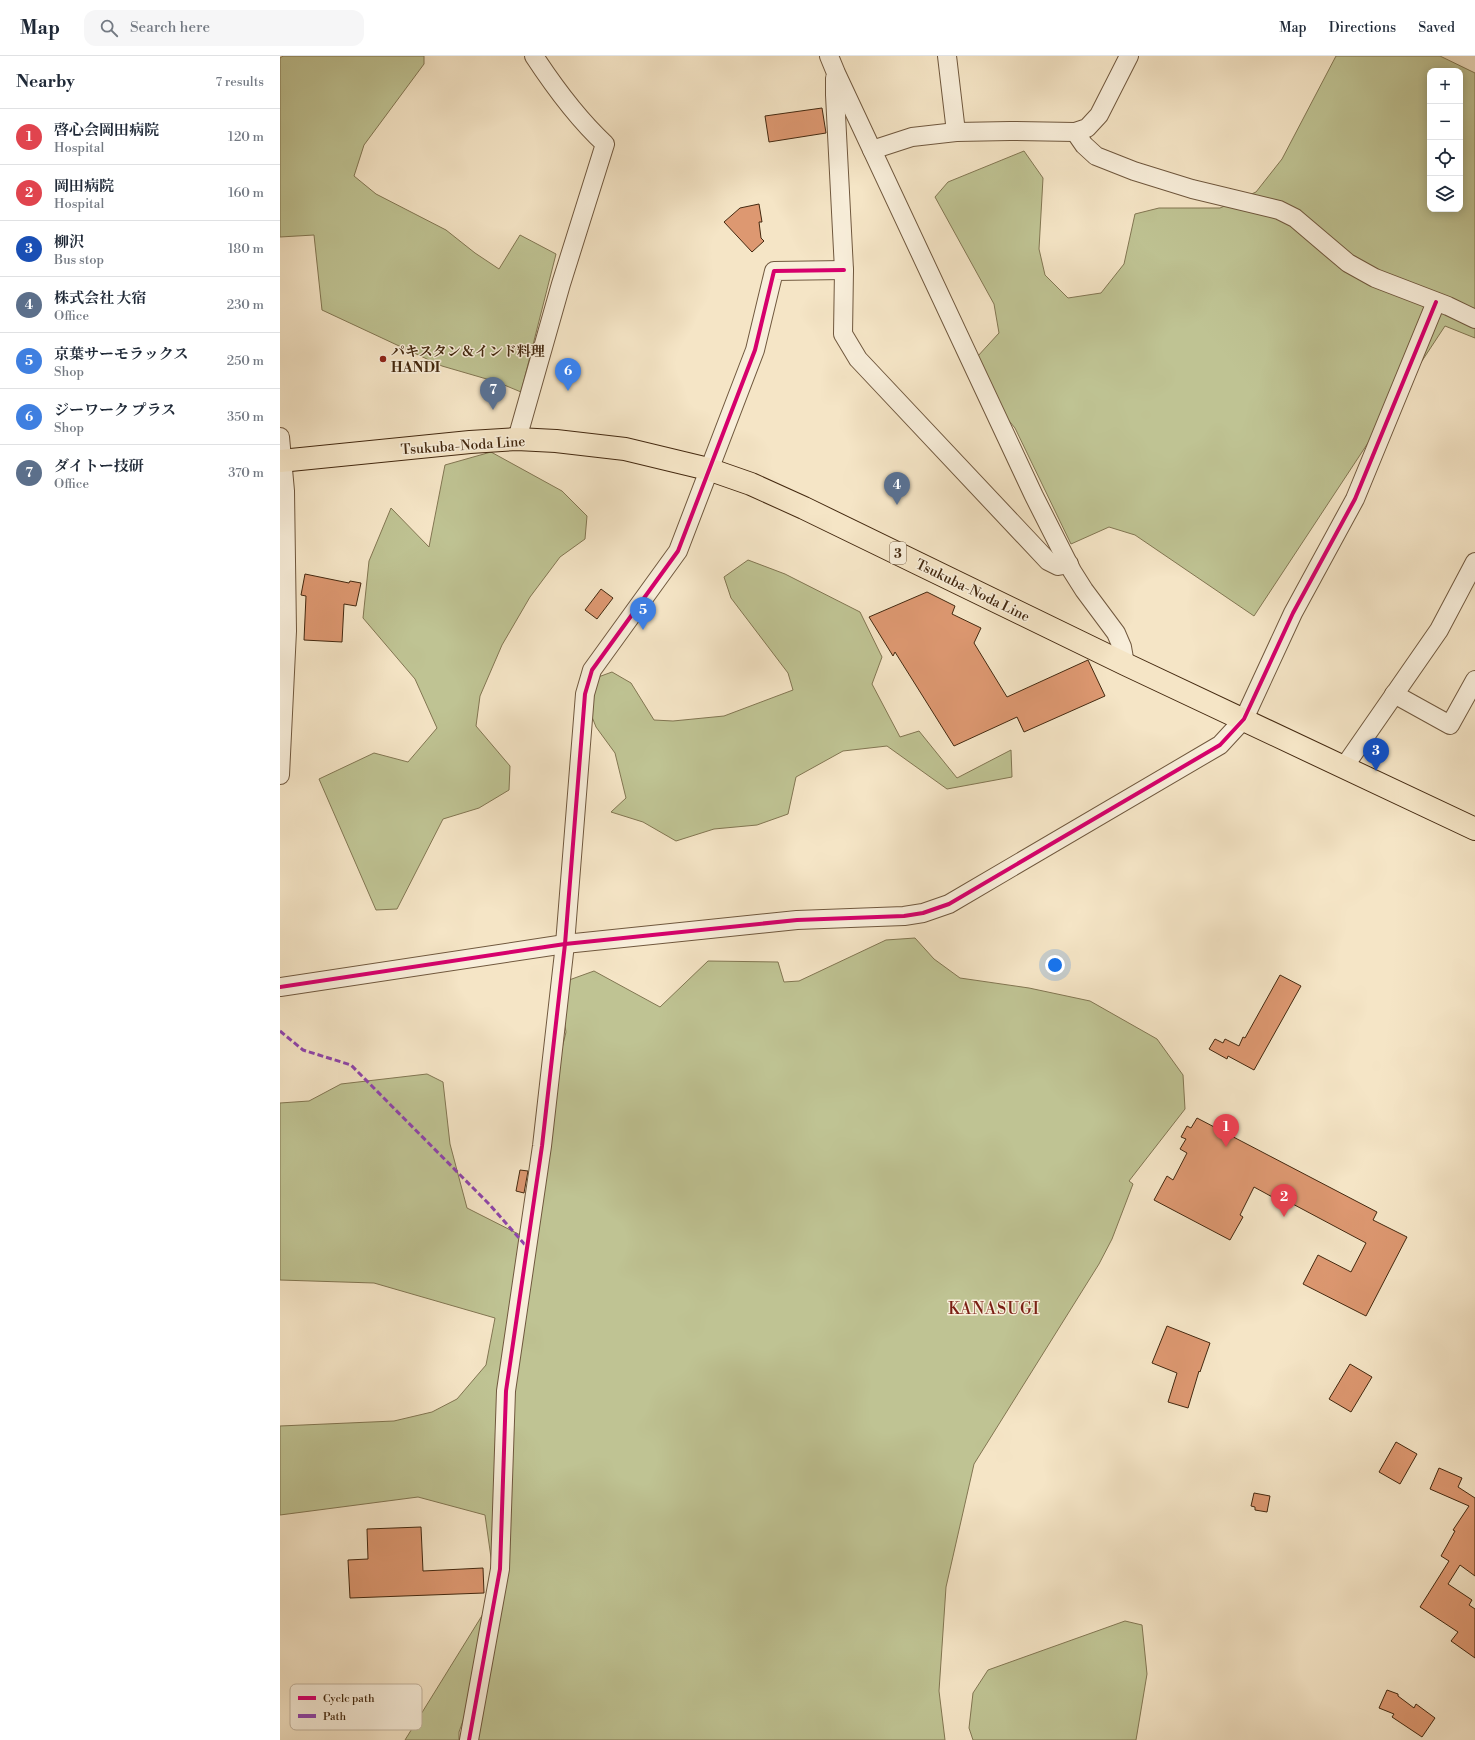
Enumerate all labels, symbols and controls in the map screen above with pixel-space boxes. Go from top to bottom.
search box [84,10,364,46]
text: Map [20,16,60,40]
icon: search [98,17,120,39]
text: Search here [130,18,210,37]
text: Map [1279,19,1307,37]
text: Directions [1329,19,1396,37]
text: Saved [1418,19,1455,37]
map controls [1427,68,1463,212]
button: + [1427,68,1463,104]
text: Nearby [16,71,75,93]
text: 7 results [215,74,264,90]
button: − [1427,104,1463,140]
text: 啓心会岡田病院 [54,121,159,140]
text: 1 [26,129,32,145]
text: 120 m [228,129,264,145]
text: Hospital [54,140,104,156]
button: locate [1427,140,1463,176]
button: layers [1427,176,1463,212]
text: 岡田病院 [54,177,114,196]
text: 2 [25,185,33,201]
text: 160 m [228,185,264,201]
text: Hospital [54,196,104,212]
text: 柳沢 [54,233,84,252]
text: 3 [25,241,33,257]
text: 180 m [228,241,264,257]
text: Bus stop [54,252,104,268]
text: 株式会社 大宿 [54,289,146,308]
text: 4 [25,297,33,313]
text: 230 m [227,297,264,313]
text: Office [54,308,89,324]
place label: パキスタン＆インド料理 HANDI [391,343,545,377]
text: 京葉サーモラックス [54,345,189,364]
text: 5 [25,353,33,369]
text: 250 m [227,353,264,369]
marker: パキスタン＆インド料理 HANDI [378,354,388,364]
pin: 6 [555,358,581,391]
text: Shop [54,364,84,380]
pin: 7 [480,377,506,410]
text: ジーワーク プラス [54,401,176,420]
text: 6 [25,409,33,425]
text: 350 m [227,409,264,425]
text: Shop [54,420,84,436]
street label: Tsukuba-Noda Line [400,433,526,459]
text: ダイトー技研 [54,457,144,476]
text: 7 [25,465,33,481]
text: 370 m [228,465,264,481]
pin: 4 [884,472,910,505]
text: Office [54,476,89,492]
road number: 3 [890,542,906,564]
street label: Tsukuba-Noda Line [913,555,1033,626]
pin: 5 [630,597,656,630]
pin: 3 [1363,738,1389,771]
your location [1045,955,1065,975]
pin: 1 [1213,1114,1239,1147]
pin: 2 [1271,1184,1297,1217]
district label: KANASUGI [948,1299,1040,1319]
legend [290,1684,422,1730]
text: Cycle path [323,1692,375,1706]
text: Path [323,1710,347,1724]

